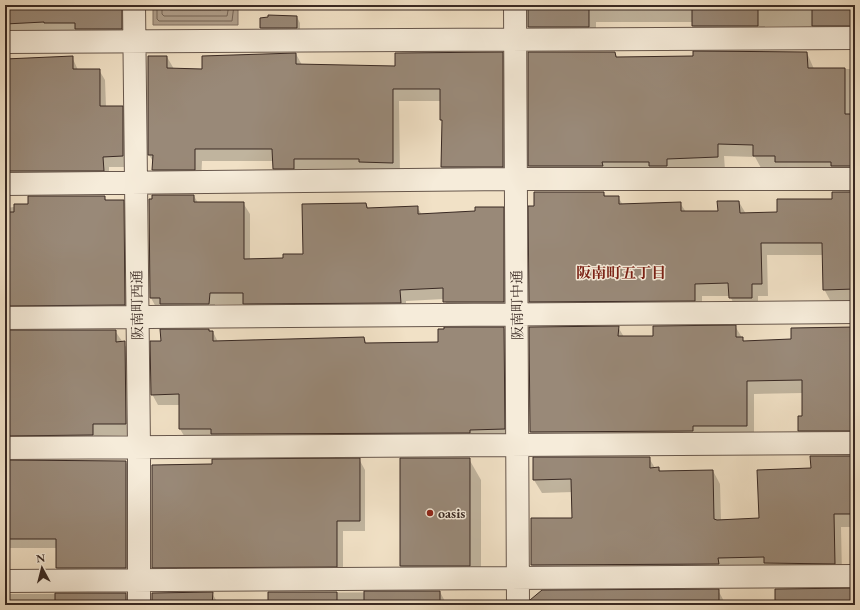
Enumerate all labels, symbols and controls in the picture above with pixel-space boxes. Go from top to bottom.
district label: 阪南町五丁目 [576,263,666,282]
street label: 阪南町西通 [127,270,147,340]
street label: 阪南町中通 [507,270,527,340]
place label: oasis [438,504,465,522]
marker: oasis [425,508,435,518]
north arrow [22,548,62,588]
text: N [36,551,46,566]

